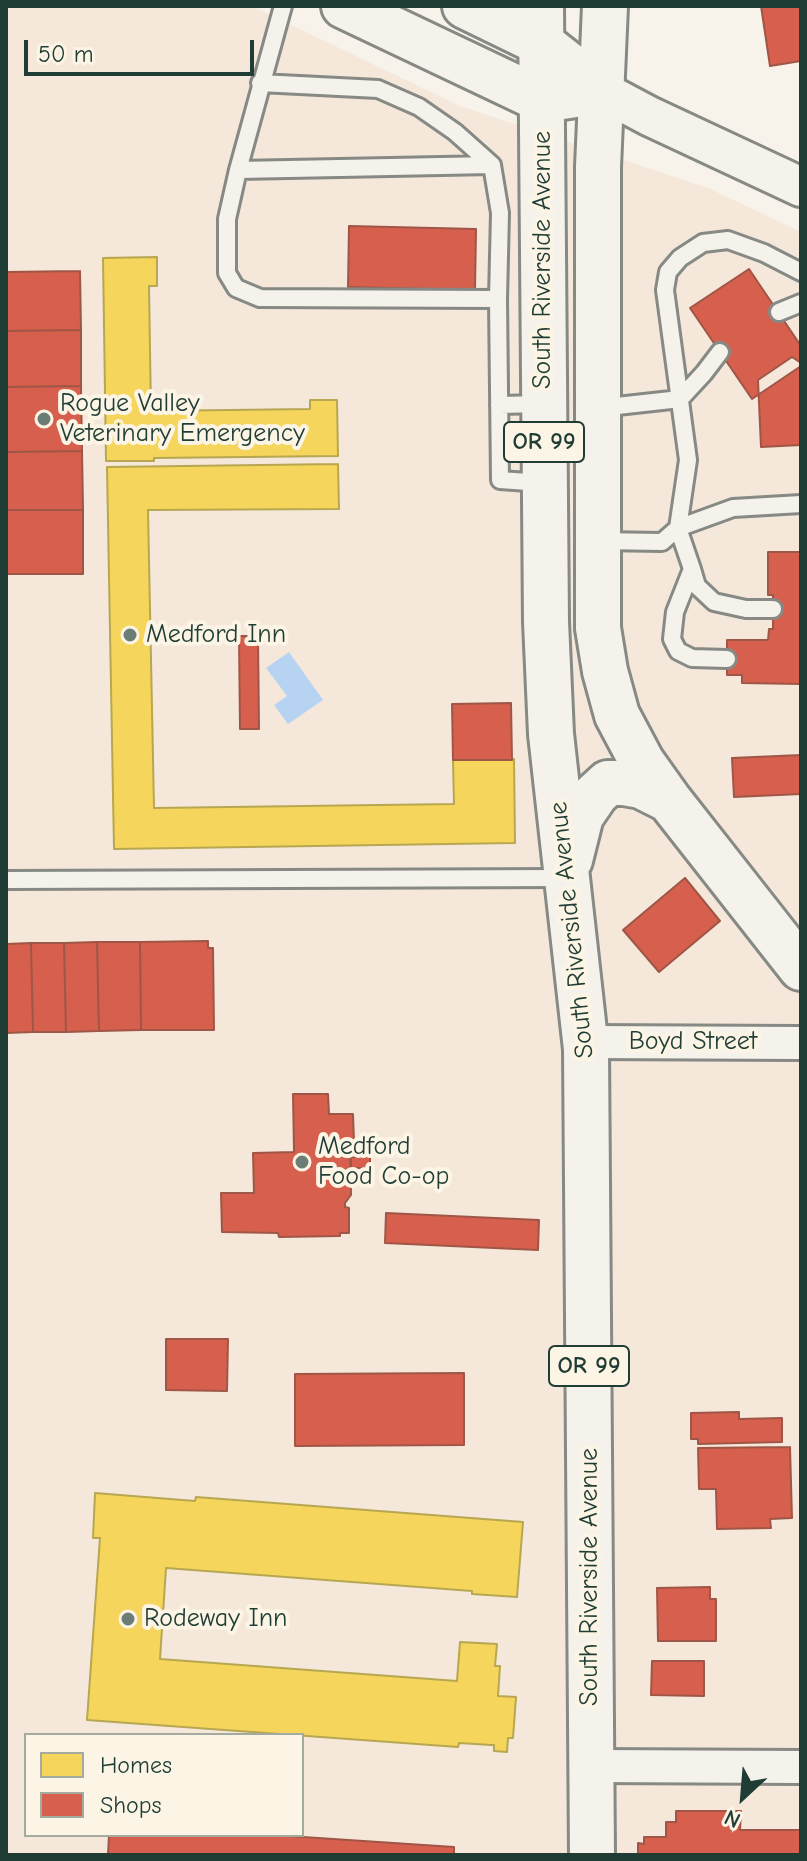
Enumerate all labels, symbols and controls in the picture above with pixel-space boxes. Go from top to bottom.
scale bar [28,24,258,74]
text: 50 m [38,40,94,68]
street label: South Riverside Avenue [527,131,559,389]
place label: Rogue Valley Veterinary Emergency [60,388,305,450]
marker: Rogue Valley Veterinary Emergency [35,410,53,428]
road number: OR 99 [504,422,584,462]
place label: Medford Inn [146,619,286,651]
marker: Medford Inn [121,626,139,644]
street label: South Riverside Avenue [543,800,601,1060]
street label: Boyd Street [629,1026,757,1058]
place label: Medford Food Co-op [318,1131,449,1192]
marker: Medford Food Co-op [293,1153,311,1171]
road number: OR 99 [549,1346,629,1386]
street label: South Riverside Avenue [574,1448,606,1706]
place label: Rodeway Inn [144,1603,287,1635]
marker: Rodeway Inn [119,1610,137,1628]
legend [24,1733,304,1837]
text: Homes [100,1751,172,1779]
north arrow [703,1757,783,1837]
text: Shops [100,1791,161,1819]
text: N [720,1804,745,1833]

